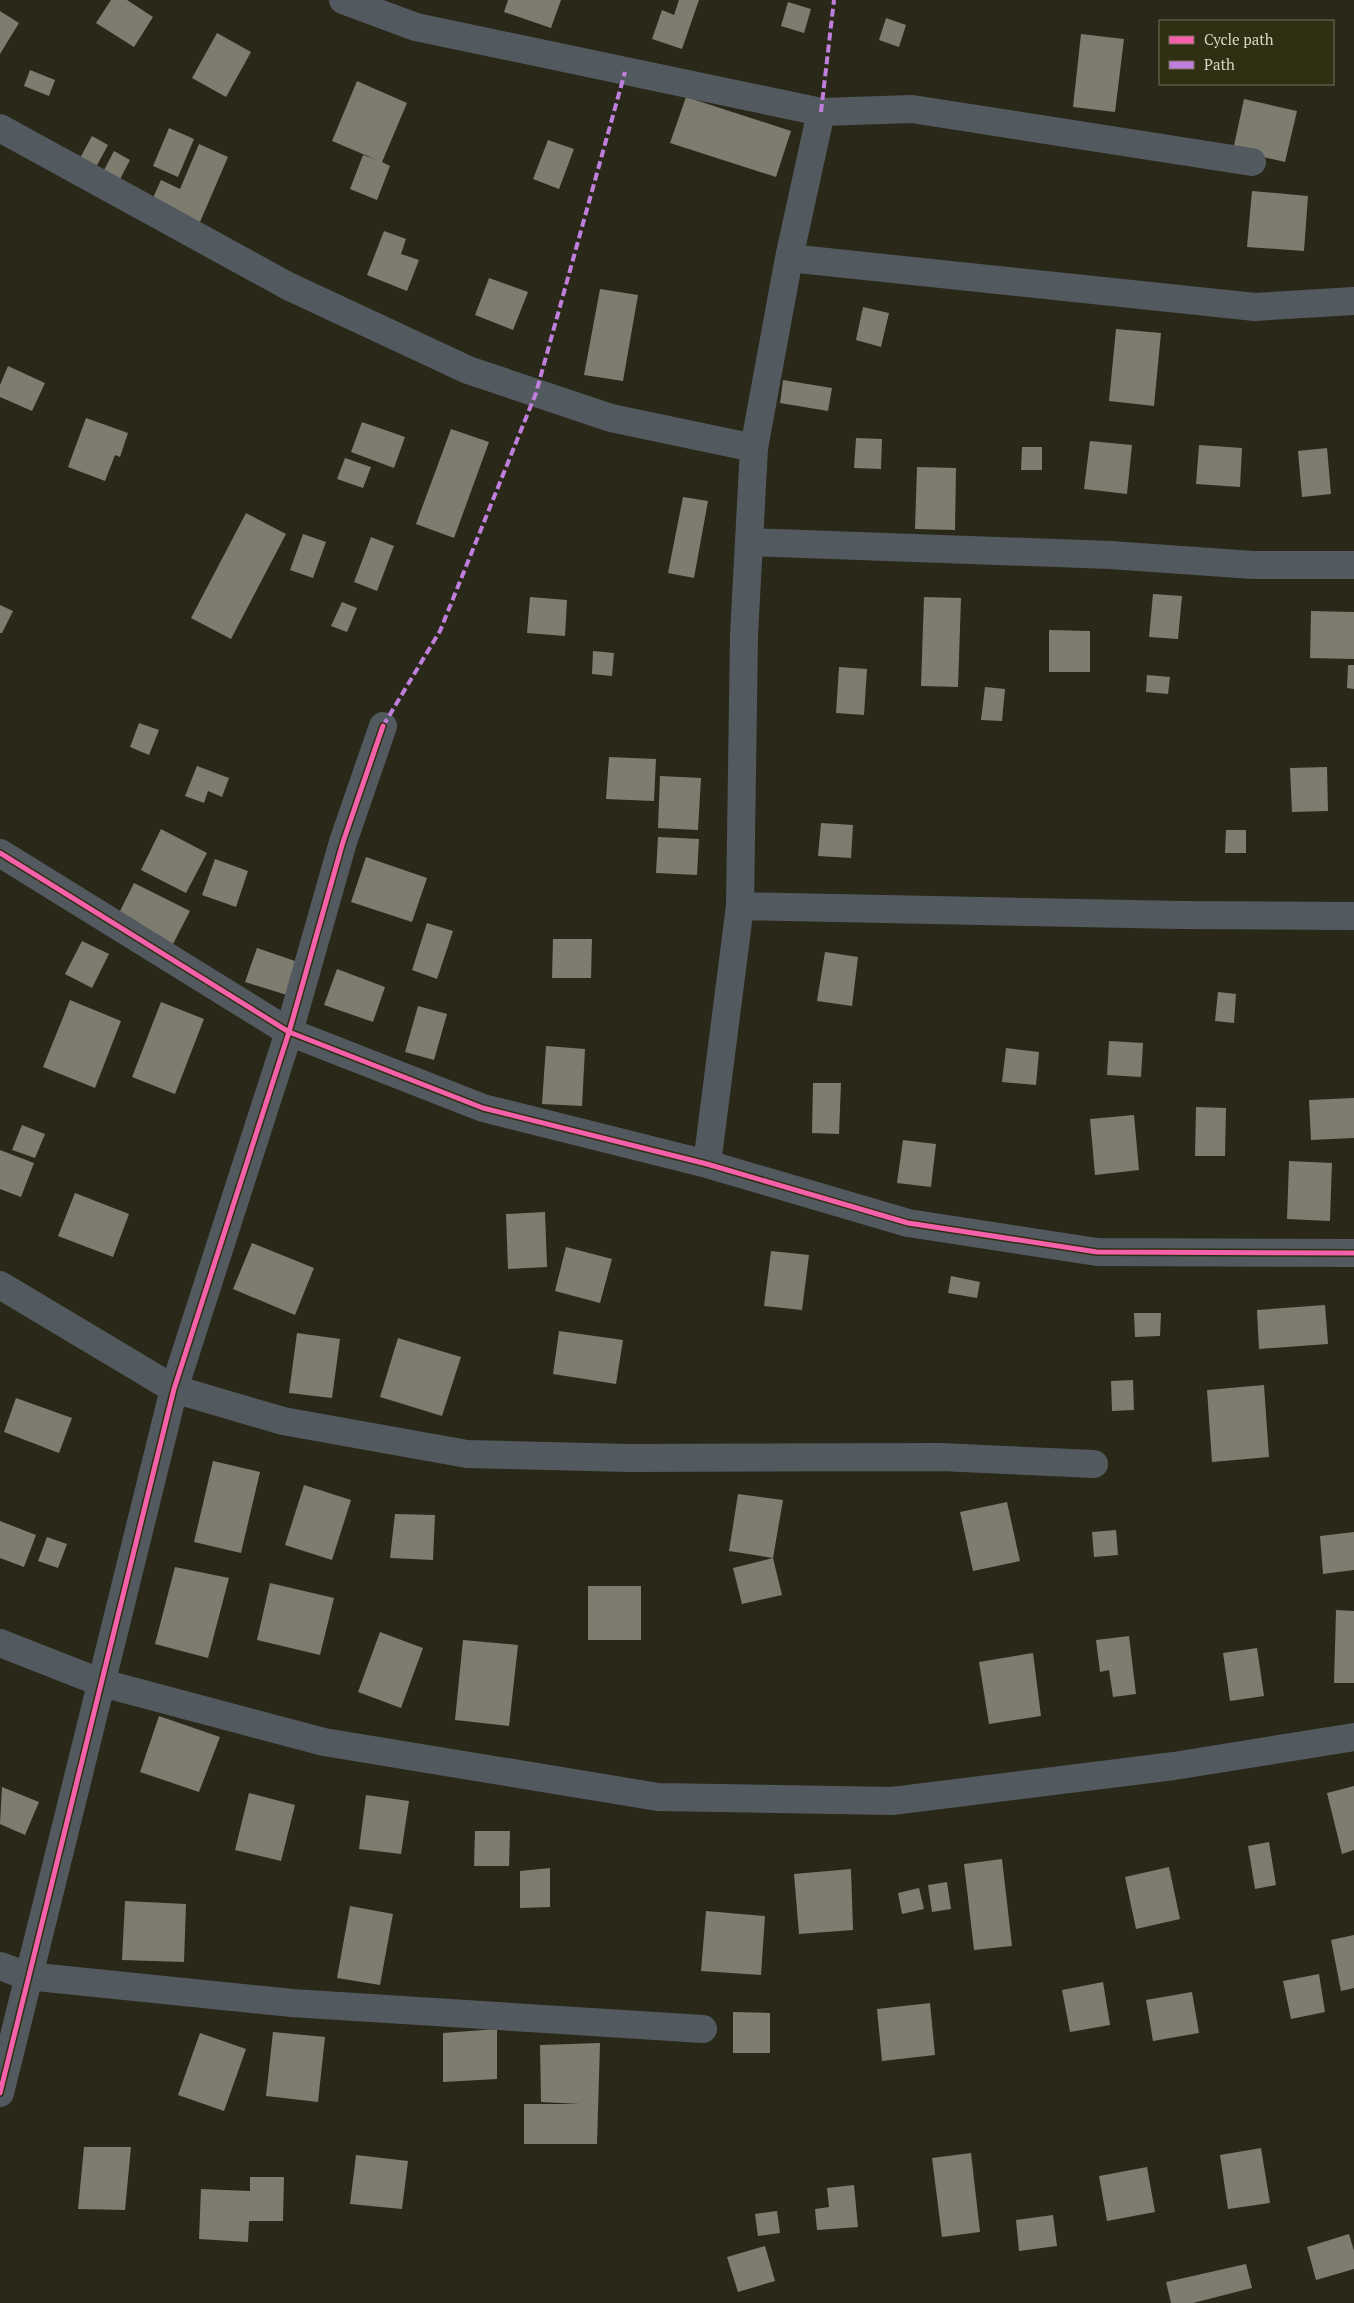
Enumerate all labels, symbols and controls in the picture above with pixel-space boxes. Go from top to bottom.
legend [1159,20,1334,85]
text: Cycle path [1204,29,1274,49]
text: Path [1204,54,1235,74]

